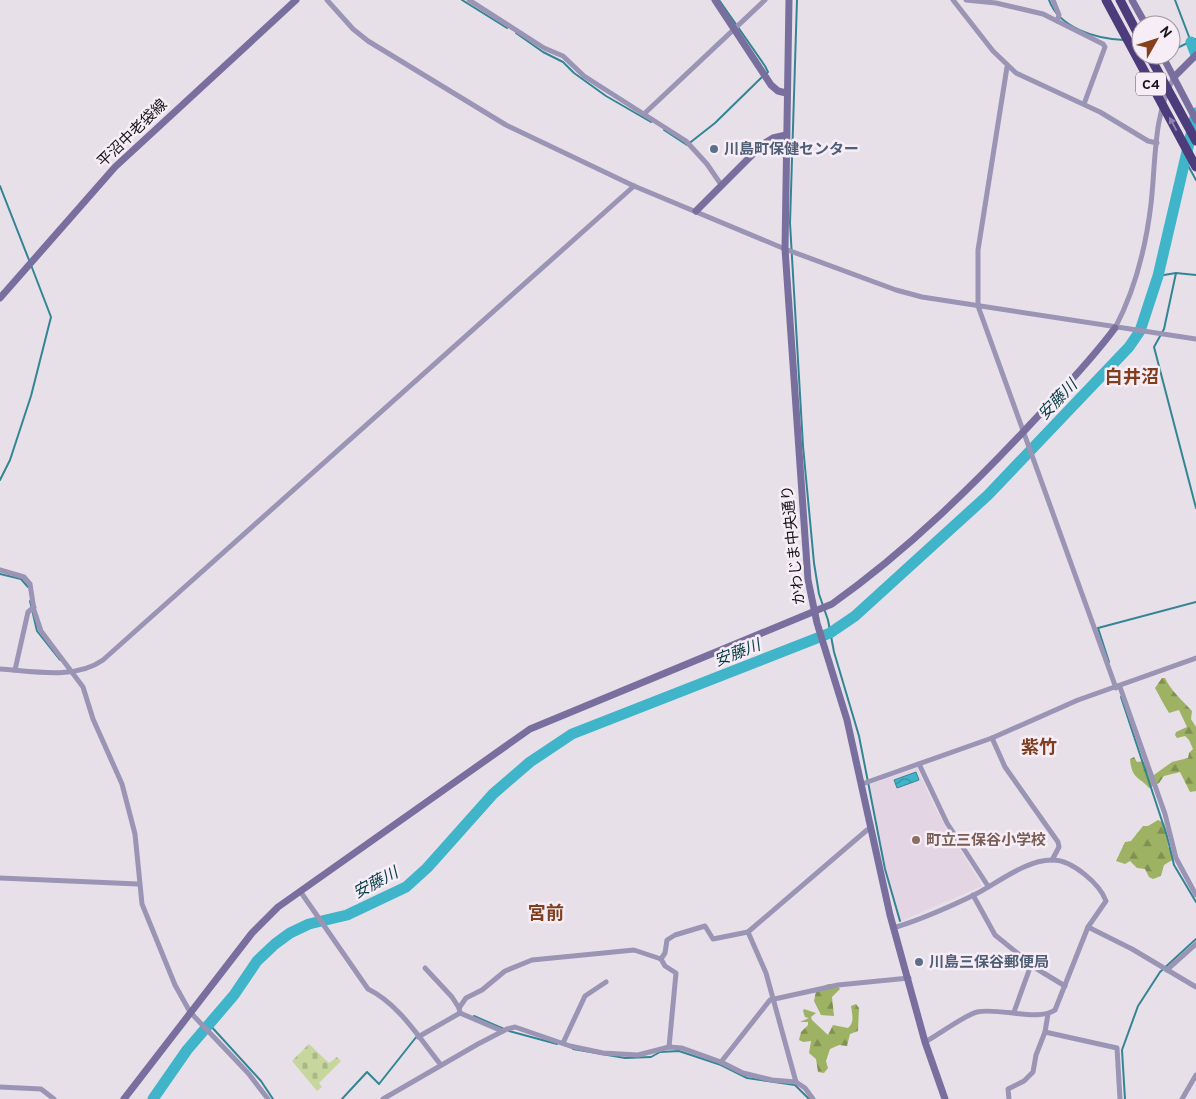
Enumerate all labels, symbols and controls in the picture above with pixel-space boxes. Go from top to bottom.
north arrow [1131,15,1181,65]
text: N [1155,24,1175,42]
road number: C4 [1136,72,1166,96]
street label: 平沼中老袋線 [93,95,172,172]
one-way arrow [1169,117,1177,132]
place label: 川島町保健センター [724,140,859,160]
marker: 川島町保健センター [708,143,720,155]
district label: 白井沼 [1105,367,1159,390]
water label: 安藤川 [1035,375,1084,425]
street label: かわじま中央通り [779,484,810,606]
water label: 安藤川 [712,635,766,672]
district label: 紫竹 [1021,737,1057,760]
place label: 町立三保谷小学校 [926,832,1046,851]
marker: 町立三保谷小学校 [910,834,922,846]
water label: 安藤川 [350,863,404,904]
district label: 宮前 [528,903,564,926]
place label: 川島三保谷郵便局 [929,953,1049,973]
marker: 川島三保谷郵便局 [913,956,925,968]

